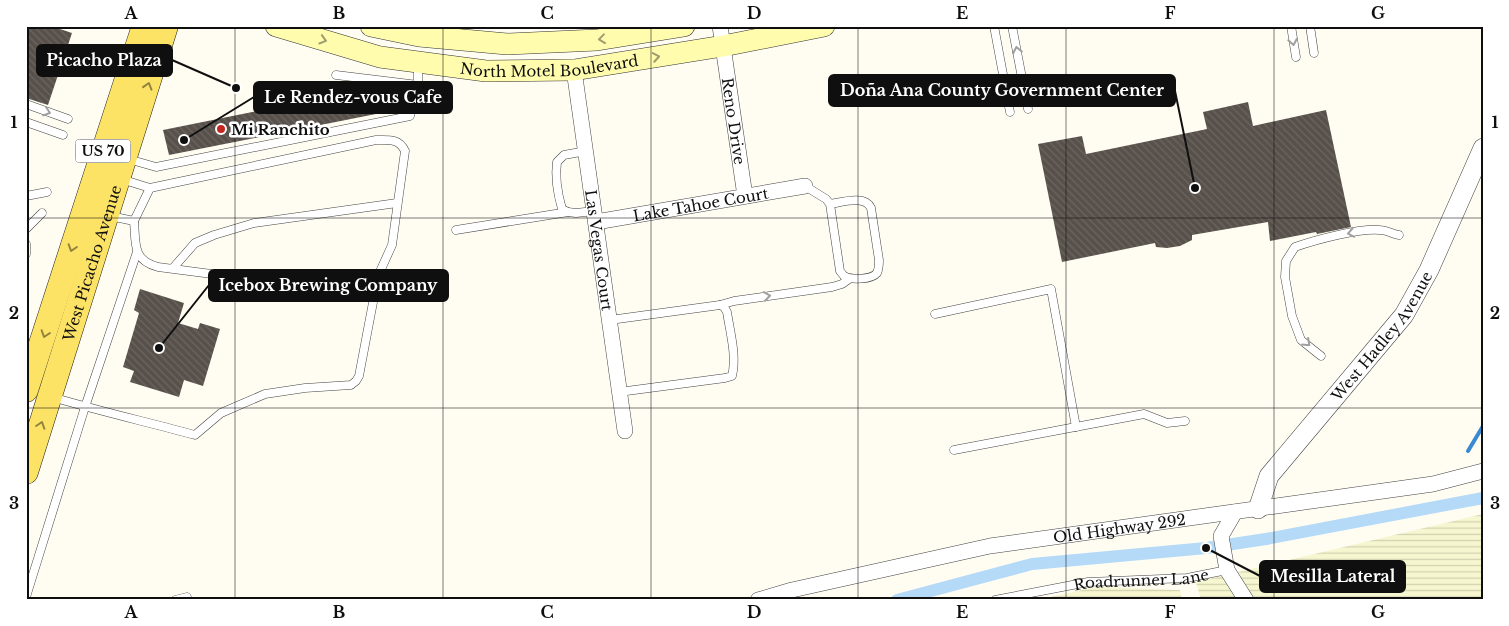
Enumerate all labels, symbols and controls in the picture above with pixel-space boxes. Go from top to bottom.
text: A [124,3,139,23]
text: B [333,3,346,23]
text: C [540,3,554,23]
text: D [747,3,761,23]
text: E [956,3,968,23]
text: F [1164,3,1176,23]
text: G [1371,3,1385,23]
one-way arrow [597,33,605,44]
one-way arrow [318,35,327,45]
one-way arrow [1288,37,1298,46]
callout: Picacho Plaza [37,45,172,76]
one-way arrow [1012,46,1023,55]
text: Picacho Plaza [46,50,162,70]
street label: North Motel Boulevard [459,50,640,81]
one-way arrow [652,52,661,62]
callout: Doña Ana County Government Center [829,75,1175,106]
street label: Reno Drive [718,76,750,166]
text: Doña Ana County Government Center [840,80,1164,100]
callout: Le Rendez-vous Cafe [254,82,452,113]
one-way arrow [142,83,152,91]
text: Le Rendez-vous Cafe [264,87,442,107]
one-way arrow [42,106,51,116]
text: 1 [11,112,18,132]
text: 1 [1492,112,1499,132]
place label: Mi Ranchito [231,120,330,139]
marker: Mi Ranchito [215,123,227,135]
road number: US 70 [76,140,130,162]
street label: West Picacho Avenue [58,183,125,345]
street label: Lake Tahoe Court [631,183,770,225]
street label: Las Vegas Court [582,188,617,312]
one-way arrow [1347,227,1356,238]
one-way arrow [68,244,78,252]
street label: West Hadley Avenue [1326,268,1436,405]
callout: Icebox Brewing Company [209,270,448,301]
text: Icebox Brewing Company [219,275,438,295]
one-way arrow [764,291,772,302]
text: 2 [9,303,19,323]
text: 2 [1490,303,1500,323]
one-way arrow [40,329,50,337]
one-way arrow [1301,337,1310,346]
one-way arrow [35,422,45,430]
text: 3 [9,493,19,513]
text: 3 [1490,493,1500,513]
street label: Old Highway 292 [1052,509,1187,547]
callout: Mesilla Lateral [1260,561,1405,592]
street label: Roadrunner Lane [1072,564,1210,594]
text: Mesilla Lateral [1271,566,1396,586]
text: A [124,602,139,622]
text: B [333,602,346,622]
text: C [540,602,554,622]
text: D [747,602,761,622]
text: E [956,602,968,622]
text: F [1164,602,1176,622]
text: G [1371,602,1385,622]

